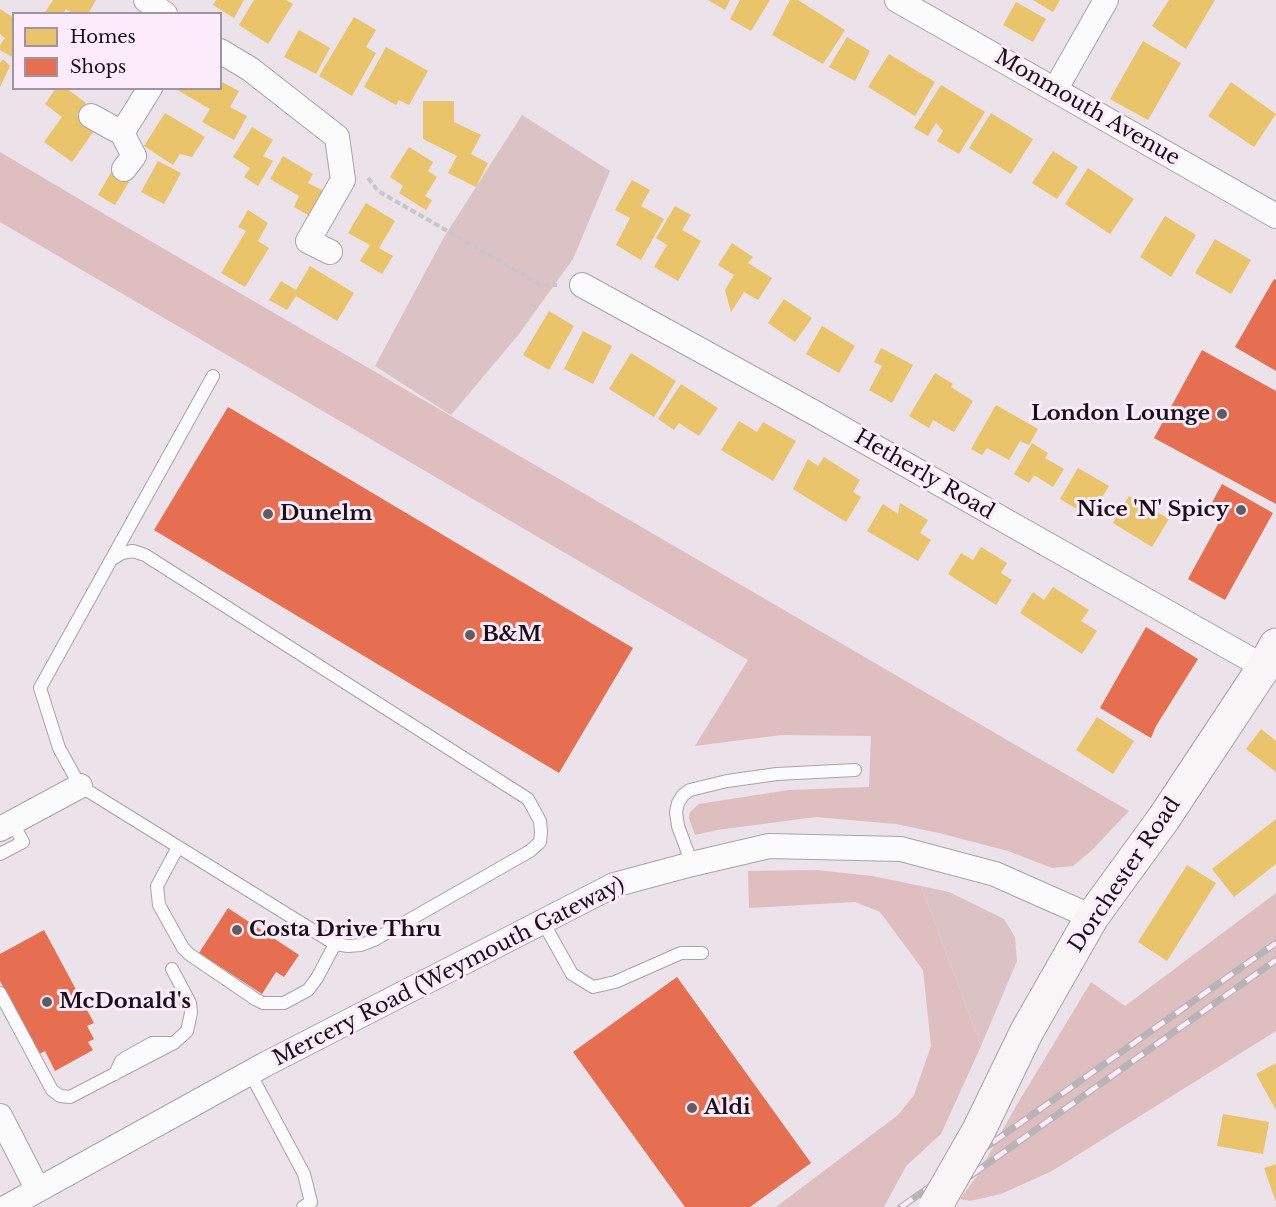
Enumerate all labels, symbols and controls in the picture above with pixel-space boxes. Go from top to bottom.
legend [12,12,222,90]
text: Homes [70,26,136,48]
street label: Monmouth Avenue [990,45,1184,171]
text: Shops [70,56,126,78]
place label: London Lounge [1031,401,1210,427]
marker: London Lounge [1215,407,1229,421]
street label: Hetherly Road [850,425,998,525]
place label: Nice 'N' Spicy [1077,497,1229,523]
place label: Dunelm [280,501,372,527]
marker: Nice 'N' Spicy [1234,503,1248,517]
marker: Dunelm [261,507,275,521]
place label: B&M [482,622,541,648]
marker: B&M [463,628,477,642]
street label: Dorchester Road [1064,793,1186,957]
street label: Mercery Road (Weymouth Gateway) [269,872,629,1072]
place label: Costa Drive Thru [249,917,441,943]
marker: Costa Drive Thru [230,923,244,937]
place label: McDonald's [59,989,191,1015]
marker: McDonald's [40,995,54,1009]
place label: Aldi [704,1095,751,1121]
marker: Aldi [685,1101,699,1115]

